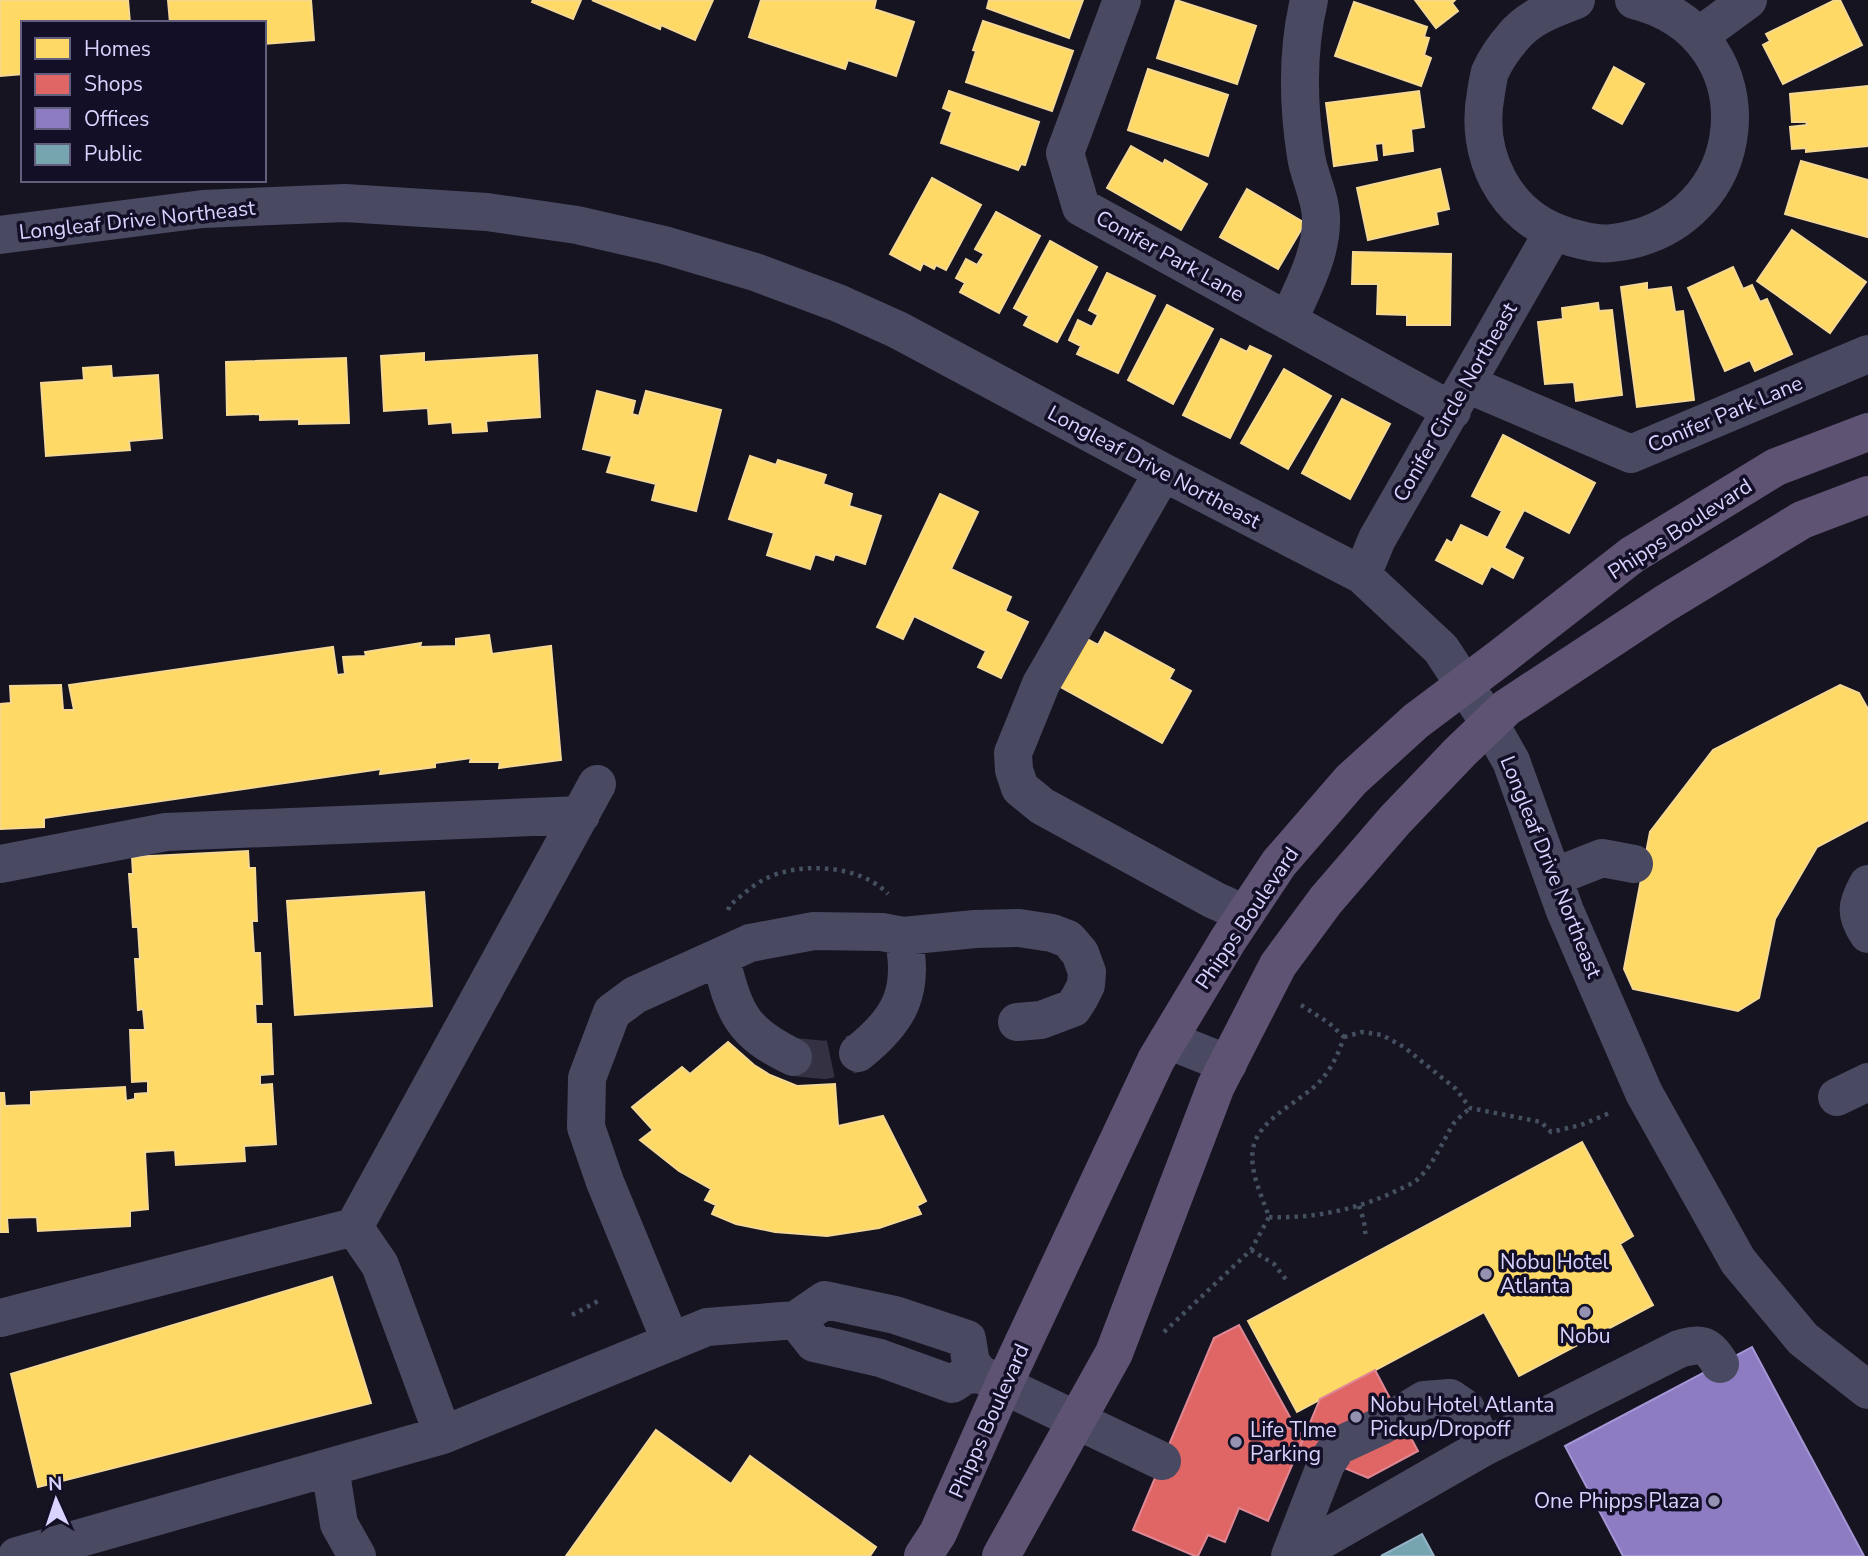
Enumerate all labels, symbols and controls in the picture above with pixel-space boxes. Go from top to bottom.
legend [21,21,266,182]
text: Homes [84,35,151,63]
text: Shops [84,70,143,98]
text: Offices [84,105,149,133]
text: Public [84,140,142,168]
street label: Longleaf Drive Northeast [17,194,257,246]
street label: Conifer Park Lane [1091,204,1249,308]
street label: Conifer Circle Northeast [1386,297,1524,507]
street label: Conifer Park Lane [1643,369,1807,459]
street label: Longleaf Drive Northeast [1043,399,1266,535]
street label: Phipps Boulevard [1603,472,1757,586]
street label: Longleaf Drive Northeast [1494,752,1609,983]
street label: Phipps Boulevard [1189,841,1305,995]
place label: Nobu Hotel Atlanta [1500,1248,1610,1300]
marker: Nobu Hotel Atlanta [1478,1266,1494,1282]
marker: Nobu [1577,1304,1593,1320]
place label: Nobu [1559,1322,1611,1350]
street label: Phipps Boulevard [942,1339,1036,1503]
place label: Nobu Hotel Atlanta Pickup/Dropoff [1370,1391,1554,1443]
marker: Nobu Hotel Atlanta Pickup/Dropoff [1348,1409,1364,1425]
place label: Life TIme Parking [1250,1416,1337,1468]
marker: Life TIme Parking [1228,1434,1244,1450]
north arrow [21,1465,91,1535]
text: N [47,1471,63,1497]
place label: One Phipps Plaza [1534,1487,1700,1515]
marker: One Phipps Plaza [1706,1493,1722,1509]

